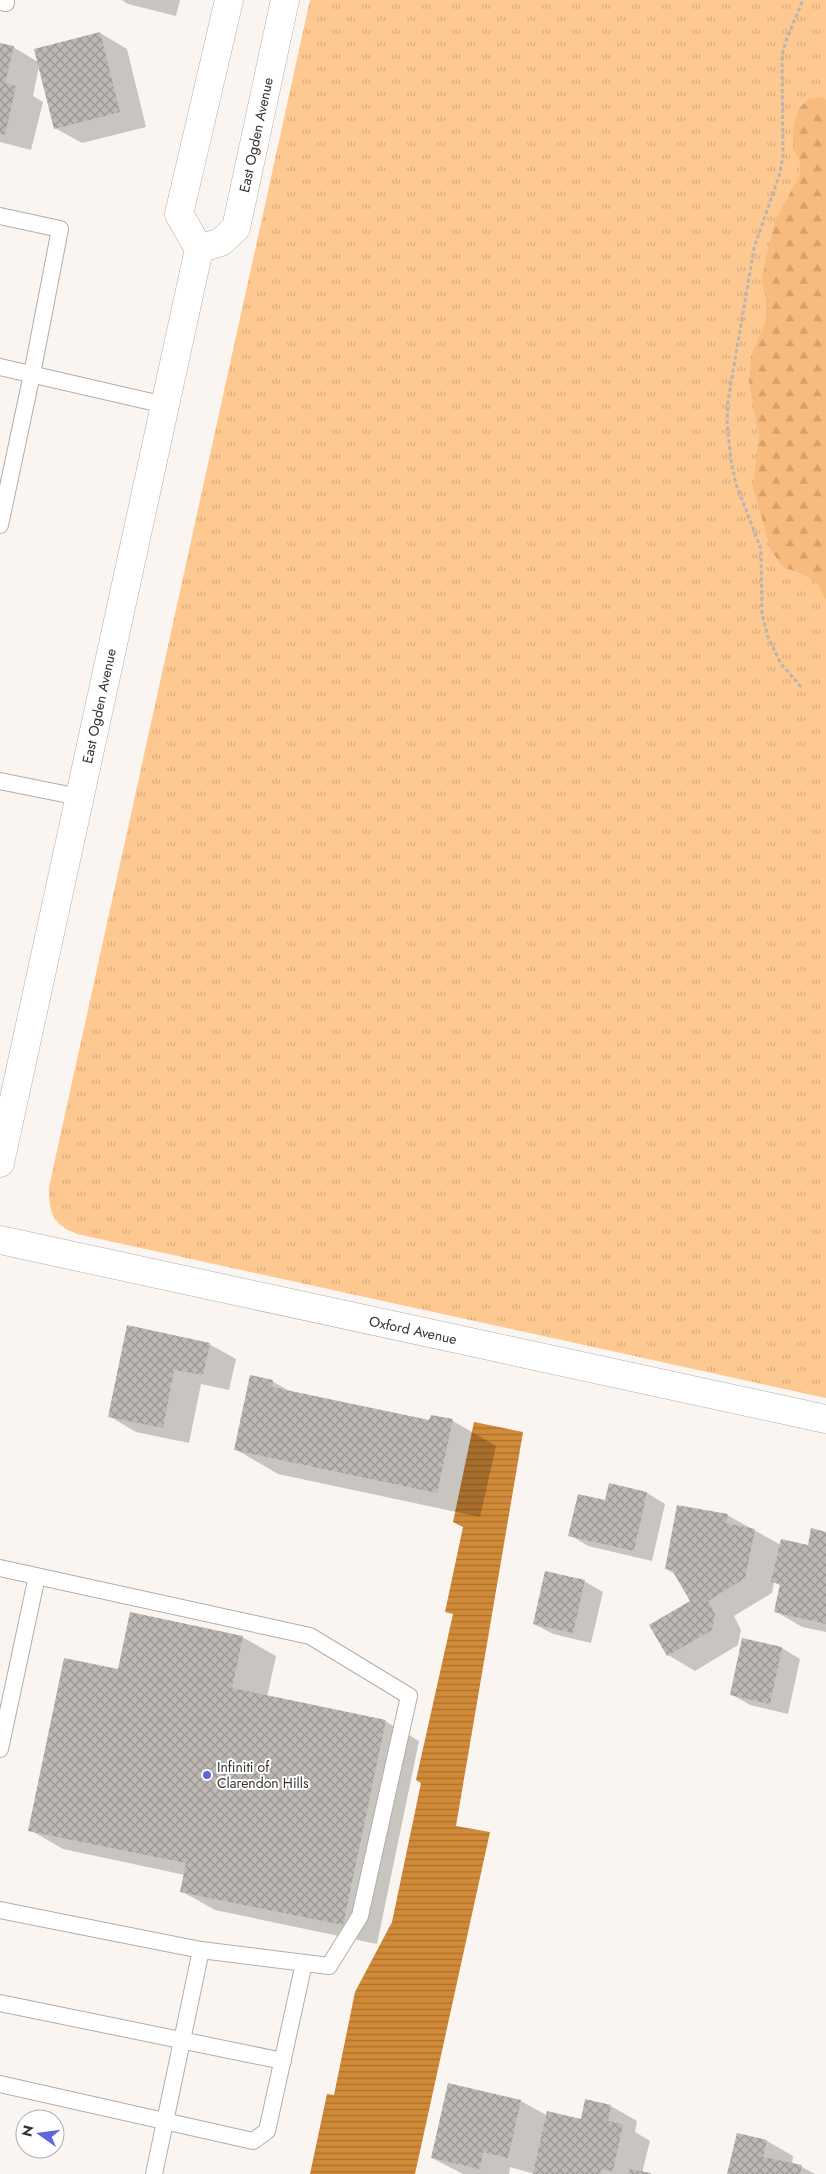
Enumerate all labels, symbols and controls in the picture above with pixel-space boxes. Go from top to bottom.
street label: East Ogden Avenue [234,76,278,194]
street label: East Ogden Avenue [77,647,121,765]
street label: Oxford Avenue [367,1311,459,1349]
place label: Infiniti of Clarendon Hills [217,1757,309,1793]
marker: Infiniti of Clarendon Hills [201,1769,213,1781]
north arrow [15,2109,65,2159]
text: N [16,2123,38,2139]

